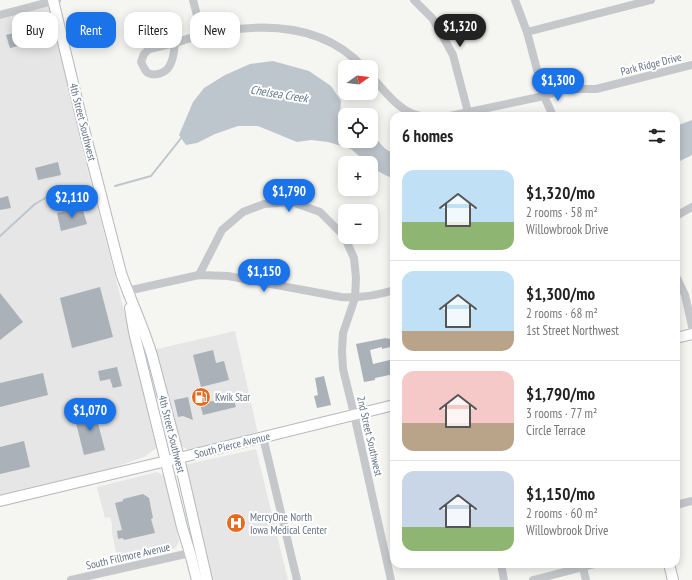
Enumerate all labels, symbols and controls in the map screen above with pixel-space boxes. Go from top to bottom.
chip: Buy [12,12,58,48]
chip: Rent [66,12,116,48]
chip: Filters [124,12,182,48]
chip: New [190,12,240,48]
pin: $1,320 [427,14,493,48]
text: $1,320 [443,18,477,35]
street label: Park Ridge Drive [619,50,683,78]
north arrow [338,60,378,100]
map controls [338,60,378,244]
pin: $1,300 [525,68,591,102]
text: $1,300 [541,72,575,89]
street label: 4th Street Southwest [67,81,99,163]
water label: Chelsea Creek [249,82,310,106]
button: locate [338,108,378,148]
text: 6 homes [402,125,453,147]
icon: filters [646,125,668,147]
button: + [338,156,378,196]
pin: $1,790 [256,179,322,213]
text: $1,320/mo [526,182,595,204]
text: $1,790 [272,183,306,200]
pin: $2,110 [39,185,105,219]
icon: home [434,186,482,234]
text: $2,110 [55,189,89,206]
button: − [338,204,378,244]
text: 2 rooms · 58 m² [526,204,598,221]
text: Willowbrook Drive [526,221,608,238]
pin: $1,150 [231,259,297,293]
text: $1,150 [247,263,281,280]
text: $1,300/mo [526,283,595,305]
icon: home [434,287,482,335]
text: 2 rooms · 68 m² [526,305,598,322]
text: 1st Street Northwest [526,322,619,339]
text: $1,790/mo [526,383,595,405]
fuel station icon: Kwik Star [190,386,212,408]
icon: home [434,387,482,435]
place label: Kwik Star [215,390,250,404]
street label: 4th Street Southwest [156,393,188,475]
street label: 2nd Street Southwest [354,395,386,477]
pin: $1,070 [57,398,123,432]
text: $1,070 [73,402,107,419]
text: 3 rooms · 77 m² [526,405,597,422]
text: Circle Terrace [526,422,586,439]
street label: South Pierce Avenue [193,429,272,461]
text: $1,150/mo [526,483,595,505]
icon: home [434,487,482,535]
text: 2 rooms · 60 m² [526,505,598,522]
place label: MercyOne North Iowa Medical Center [250,510,327,537]
hospital icon: MercyOne North Iowa Medical Center [225,512,247,534]
text: Willowbrook Drive [526,522,608,539]
street label: South Fillmore Avenue [85,539,172,572]

